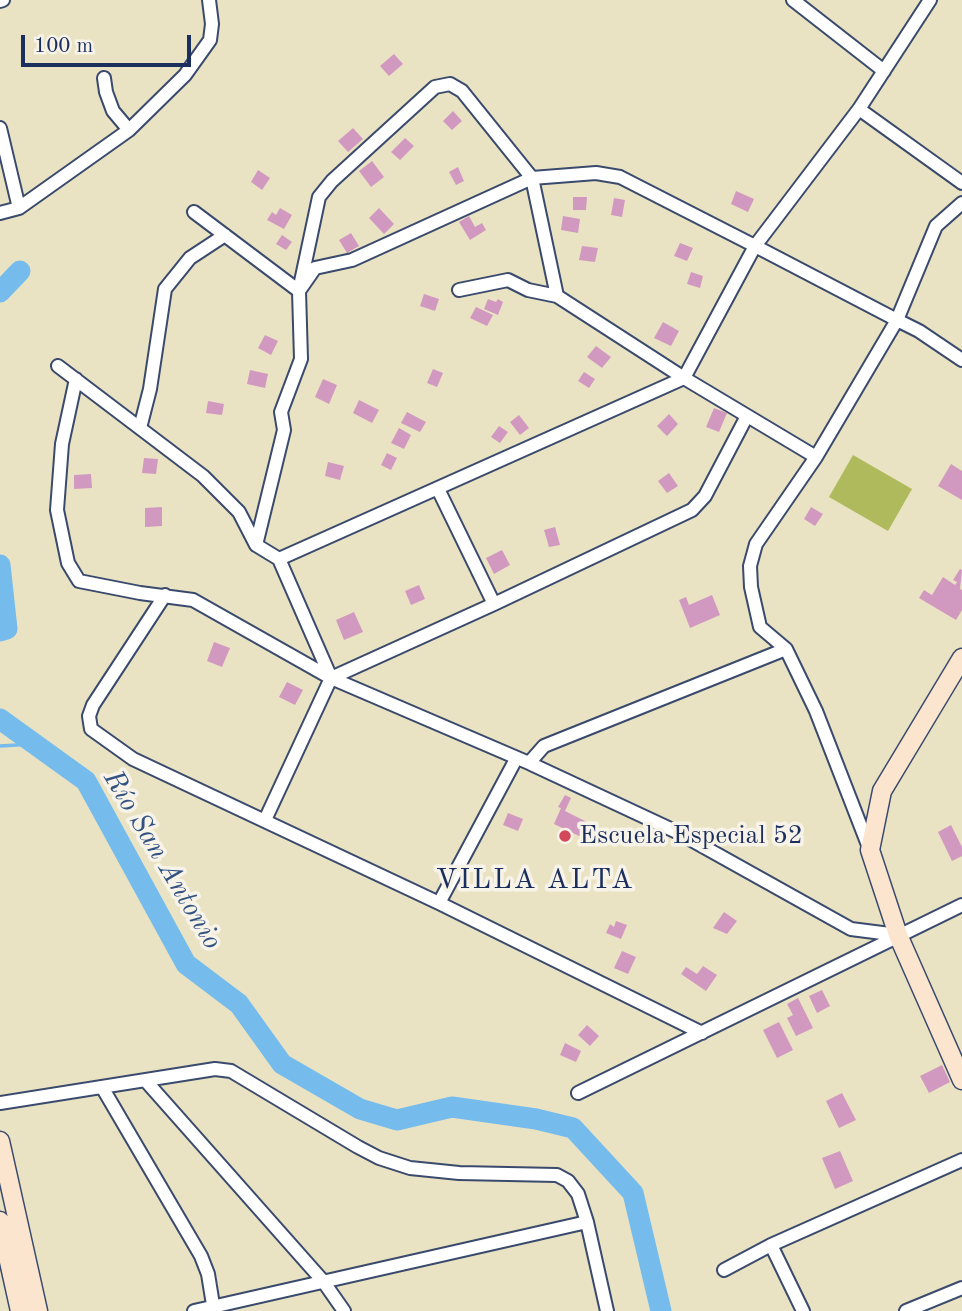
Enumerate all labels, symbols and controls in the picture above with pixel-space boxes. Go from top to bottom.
scale bar [24,21,194,65]
text: 100 m [34,36,93,57]
water label: Río San Antonio [95,764,229,956]
place label: Escuela Especial 52 [579,820,803,852]
marker: Escuela Especial 52 [557,828,573,844]
district label: VILLA ALTA [437,864,633,898]

